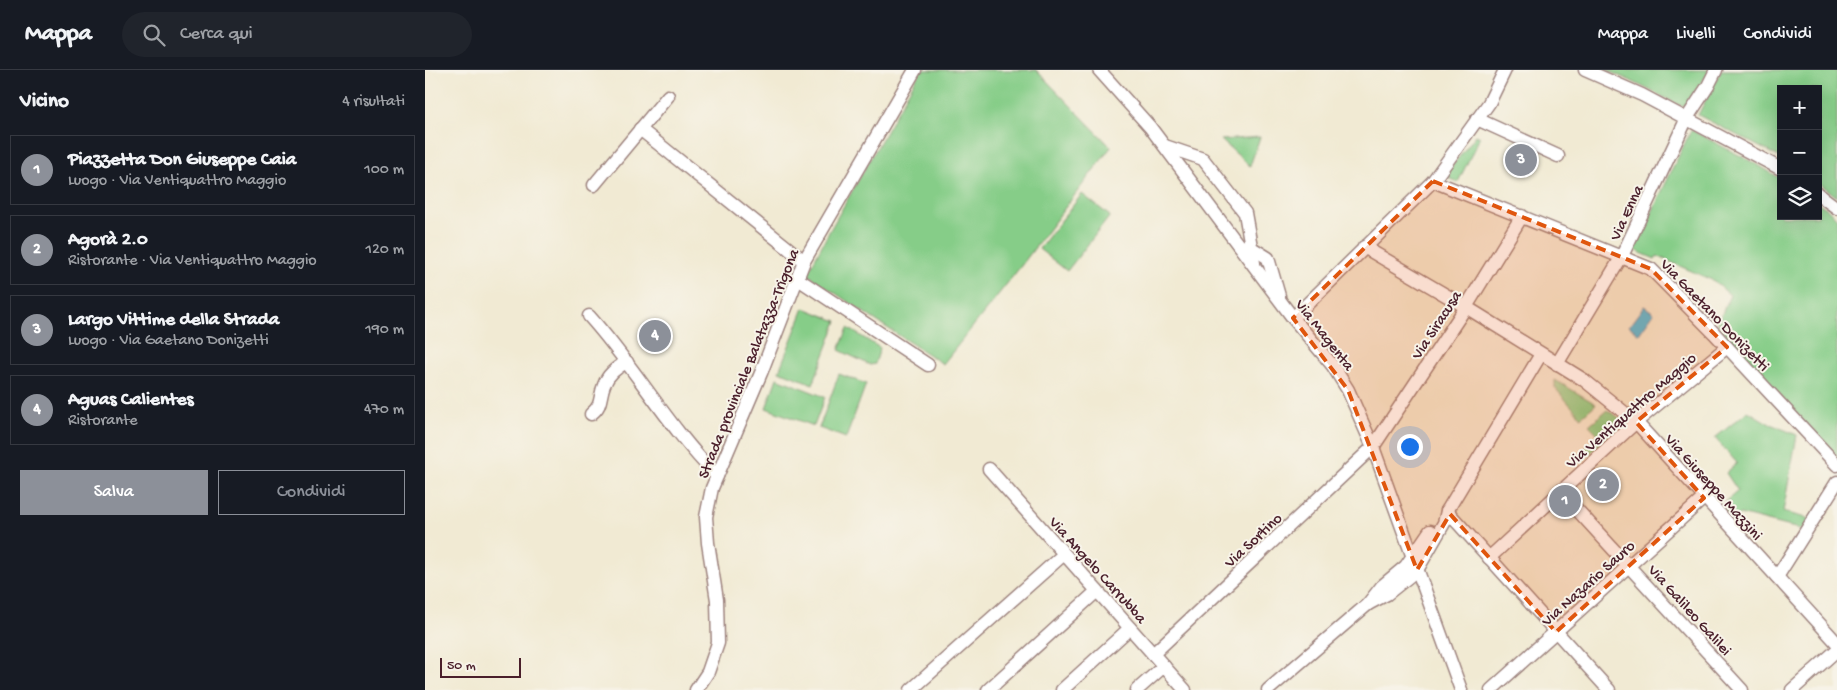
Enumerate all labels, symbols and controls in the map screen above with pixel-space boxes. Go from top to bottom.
search box [122,12,472,57]
text: Mappa [25,20,92,49]
icon: search [140,21,168,49]
text: Cerca qui [180,23,253,46]
text: Mappa [1598,24,1648,45]
text: Livelli [1676,24,1716,45]
text: Condividi [1744,24,1812,45]
map controls [1777,85,1822,220]
button: + [1777,85,1822,130]
text: Vicino [20,90,69,115]
text: 4 risultati [342,93,405,112]
button: − [1777,130,1822,175]
pin: 3 [1505,141,1537,179]
text: Piazzetta Don Giuseppe Caia [68,149,296,172]
text: 1 [34,161,40,180]
text: 100 m [364,161,404,180]
text: Luogo · Via Ventiquattro Maggio [68,172,286,191]
button: layers [1777,175,1822,220]
street label: Via Enna [1607,182,1650,245]
text: Agorà 2.0 [68,229,148,252]
text: 2 [33,241,41,260]
text: 120 m [365,241,404,260]
street label: Strada provinciale Balatazza-Trigona [695,246,806,482]
text: Ristorante · Via Ventiquattro Maggio [68,252,317,271]
street label: Via Gaetano Donizetti [1654,256,1772,377]
street label: Via Siracusa [1408,287,1468,365]
street label: Via Magenta [1289,296,1358,377]
text: Largo Vittime della Strada [68,309,279,332]
pin: 4 [639,317,671,355]
text: 3 [33,321,41,340]
text: 190 m [365,321,404,340]
text: Luogo · Via Gaetano Donizetti [68,332,269,351]
street label: Via Ventiquattro Maggio [1562,350,1701,474]
text: Aguas Calientes [68,389,194,412]
text: 4 [33,401,41,420]
text: 470 m [364,401,404,420]
text: Ristorante [68,412,138,431]
street label: Via Giuseppe Mazzini [1659,430,1765,545]
your location [1397,434,1423,460]
pin: 2 [1587,466,1619,504]
button: Salva [20,470,208,515]
button: Condividi [218,470,405,515]
pin: 1 [1549,482,1581,520]
street label: Via Sortino [1221,510,1287,574]
street label: Via Angelo Carrubba [1043,513,1150,630]
street label: Via Nazario Sauro [1538,538,1640,632]
street label: Via Galileo Galilei [1642,561,1734,661]
scale bar [440,655,521,678]
text: 50 m [447,658,476,675]

